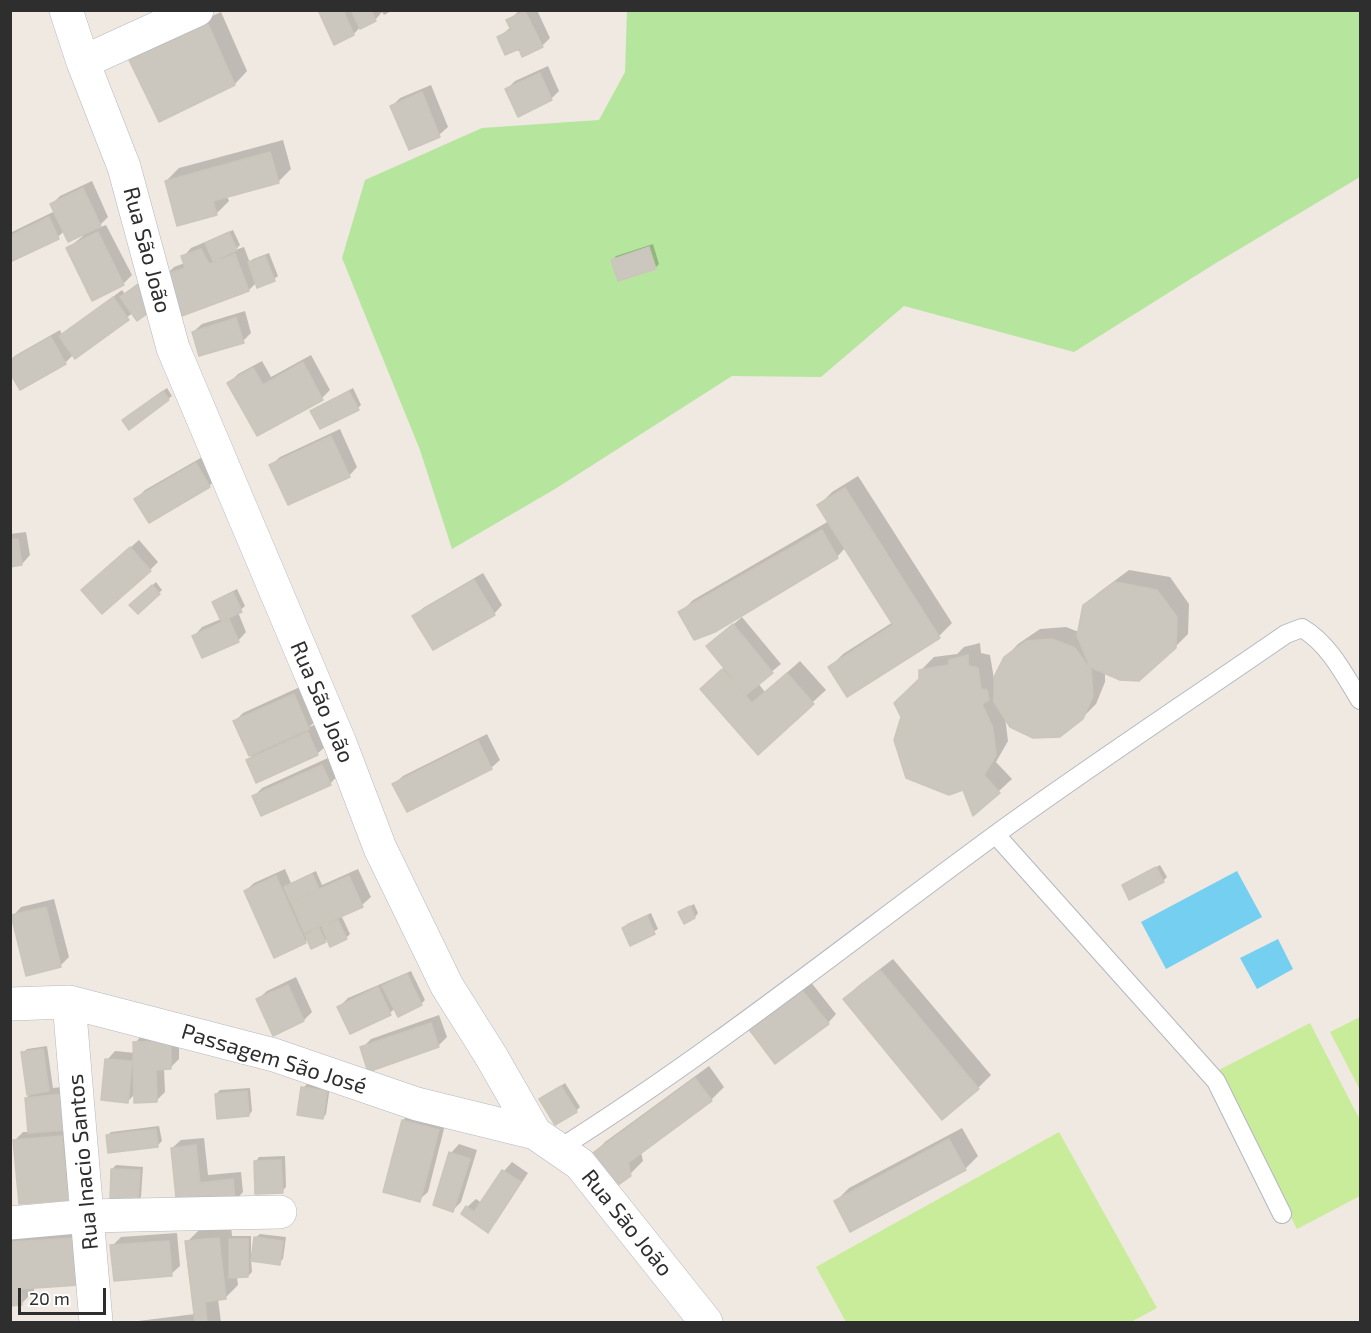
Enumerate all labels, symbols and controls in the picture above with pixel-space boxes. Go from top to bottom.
street label: Rua São João [117,184,177,316]
street label: Rua São João [285,637,359,767]
street label: Passagem São José [178,1018,370,1100]
street label: Rua Inacio Santos [62,1073,104,1251]
street label: Rua São João [576,1164,678,1282]
scale bar [21,1276,110,1314]
text: 20 m [29,1287,70,1309]

